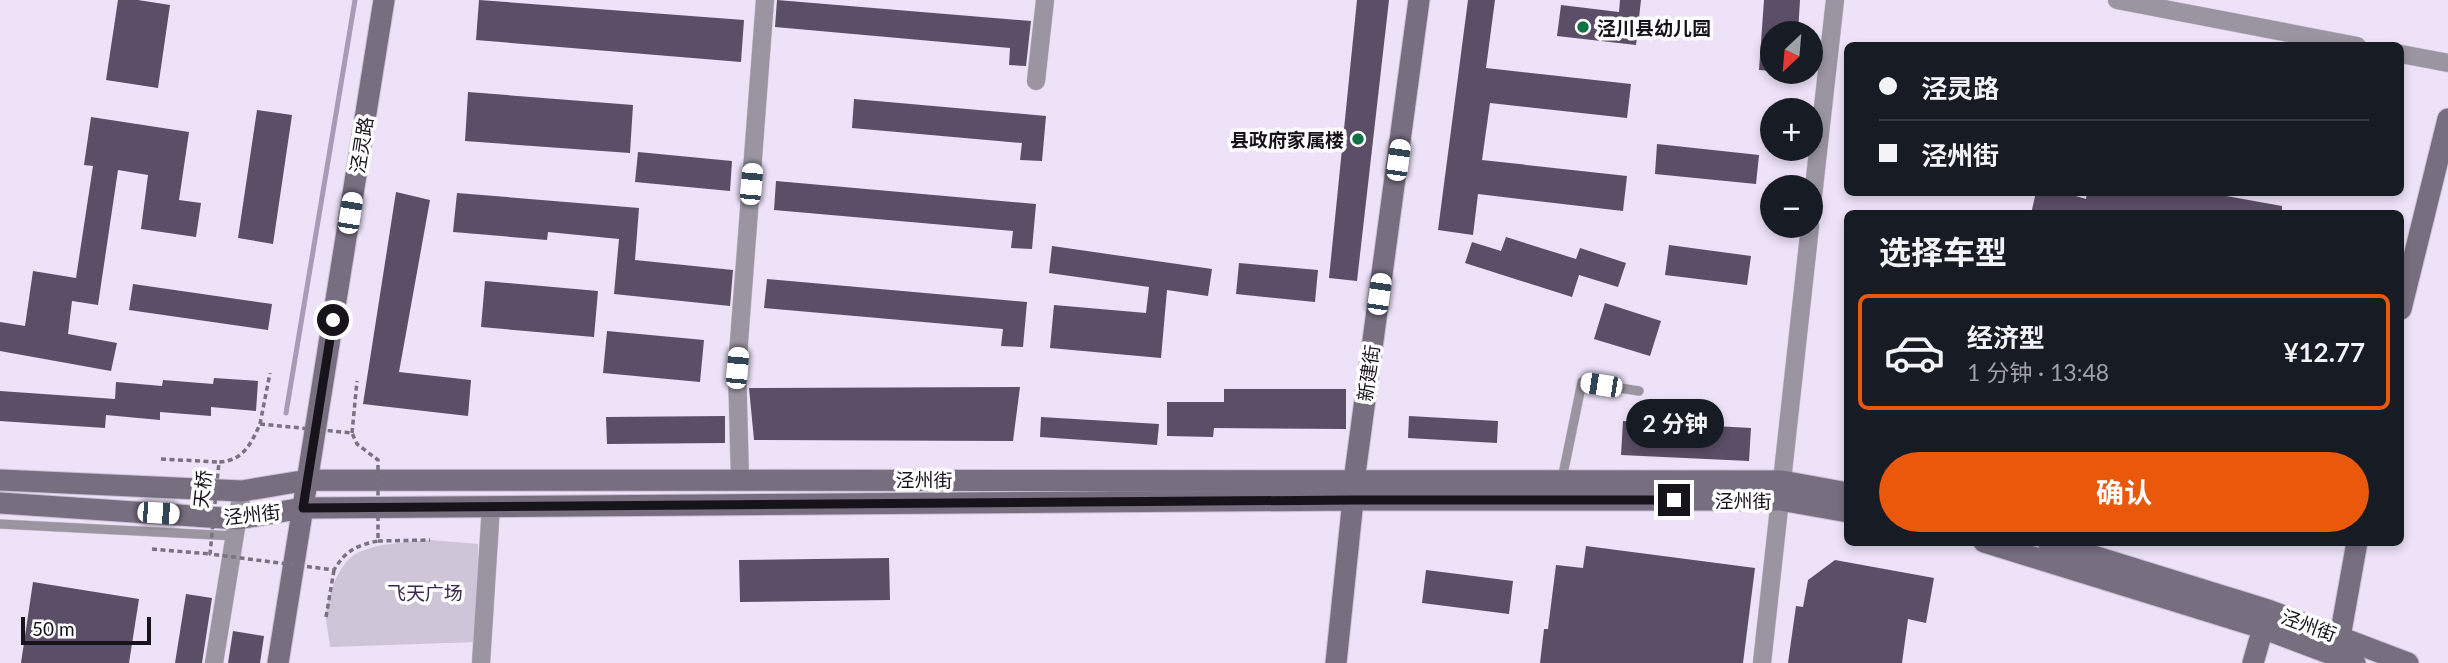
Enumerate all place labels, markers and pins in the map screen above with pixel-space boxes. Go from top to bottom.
place label: 泾川县幼儿园 [1597,16,1711,39]
marker: 泾川县幼儿园 [1575,19,1591,35]
place label: 县政府家属楼 [1230,128,1344,151]
marker: 县政府家属楼 [1350,131,1366,147]

